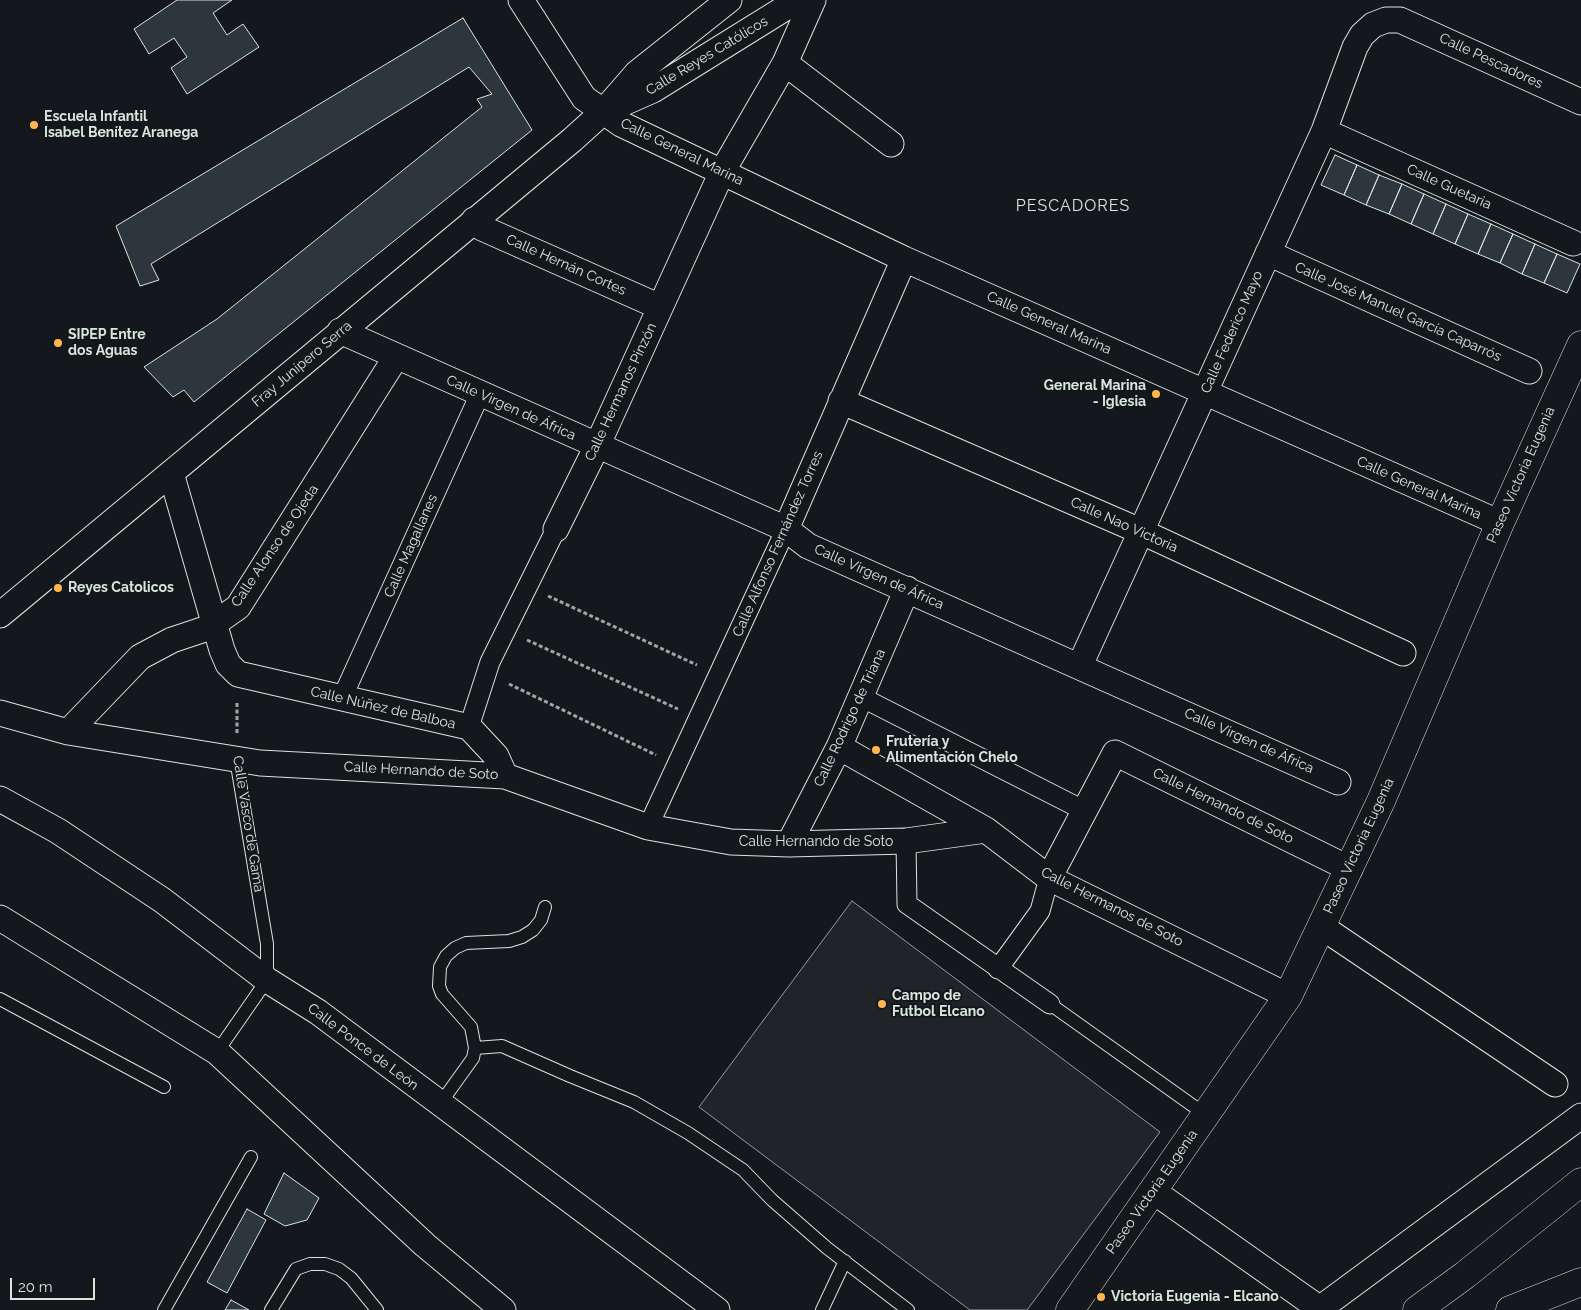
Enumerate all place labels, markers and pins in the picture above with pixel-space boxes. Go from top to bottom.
place label: Escuela Infantil Isabel Benítez Aranega [44,109,198,142]
marker: Escuela Infantil Isabel Benítez Aranega [28,119,40,131]
place label: SIPEP Entre dos Aguas [68,327,146,360]
marker: SIPEP Entre dos Aguas [52,337,64,349]
place label: General Marina - Iglesia [1044,378,1146,411]
marker: General Marina - Iglesia [1150,388,1162,400]
place label: Reyes Catolicos [68,580,174,596]
marker: Reyes Catolicos [52,582,64,594]
place label: Frutería y Alimentación Chelo [886,734,1018,766]
marker: Frutería y Alimentación Chelo [870,744,882,756]
place label: Campo de Futbol Elcano [892,988,985,1020]
marker: Campo de Futbol Elcano [876,998,888,1010]
place label: Victoria Eugenia - Elcano [1111,1289,1279,1305]
marker: Victoria Eugenia - Elcano [1095,1291,1107,1303]

